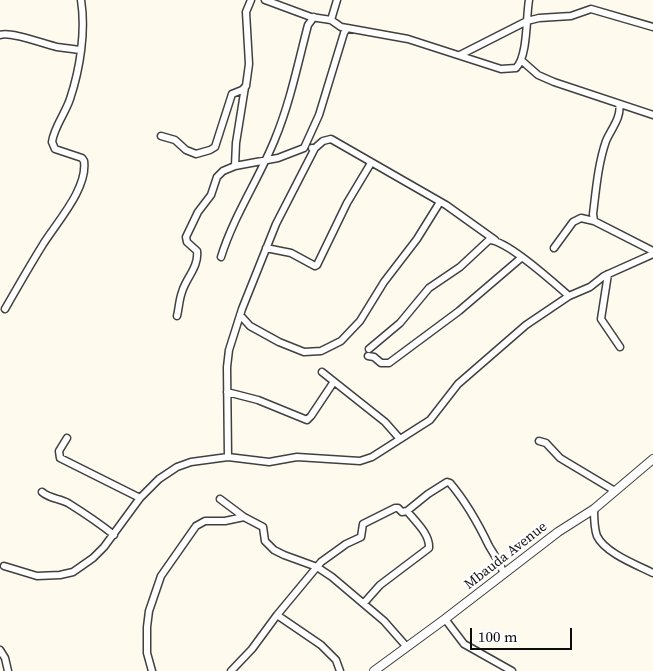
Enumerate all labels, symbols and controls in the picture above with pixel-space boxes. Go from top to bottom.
street label: Mbauda Avenue [461,519,551,593]
scale bar [473,618,576,650]
text: 100 m [478,626,518,647]

